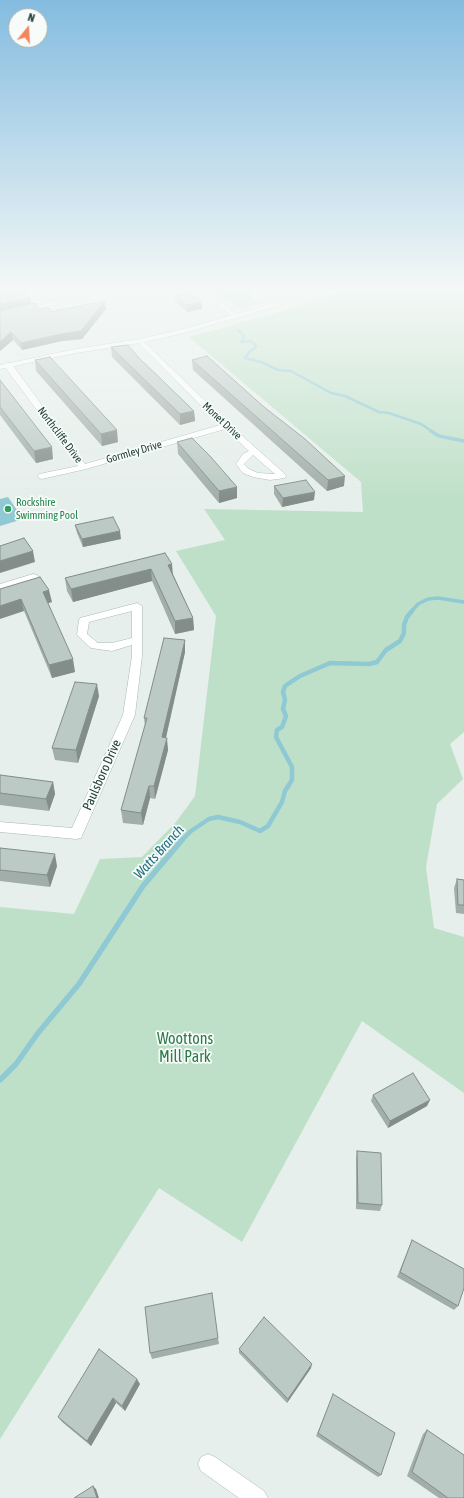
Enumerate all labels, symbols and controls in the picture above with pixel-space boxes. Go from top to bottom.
north arrow [8,8,48,48]
text: N [26,11,36,24]
street label: Monet Drive [200,399,244,443]
street label: Northcliffe Drive [35,404,85,466]
street label: Gormley Drive [105,438,163,466]
place label: Rockshire Swimming Pool [16,496,78,522]
marker: Rockshire Swimming Pool [3,504,13,514]
street label: Paulsboro Drive [79,737,125,813]
water label: Watts Branch [130,822,188,882]
park label: Woottons Mill Park [157,1029,213,1067]

